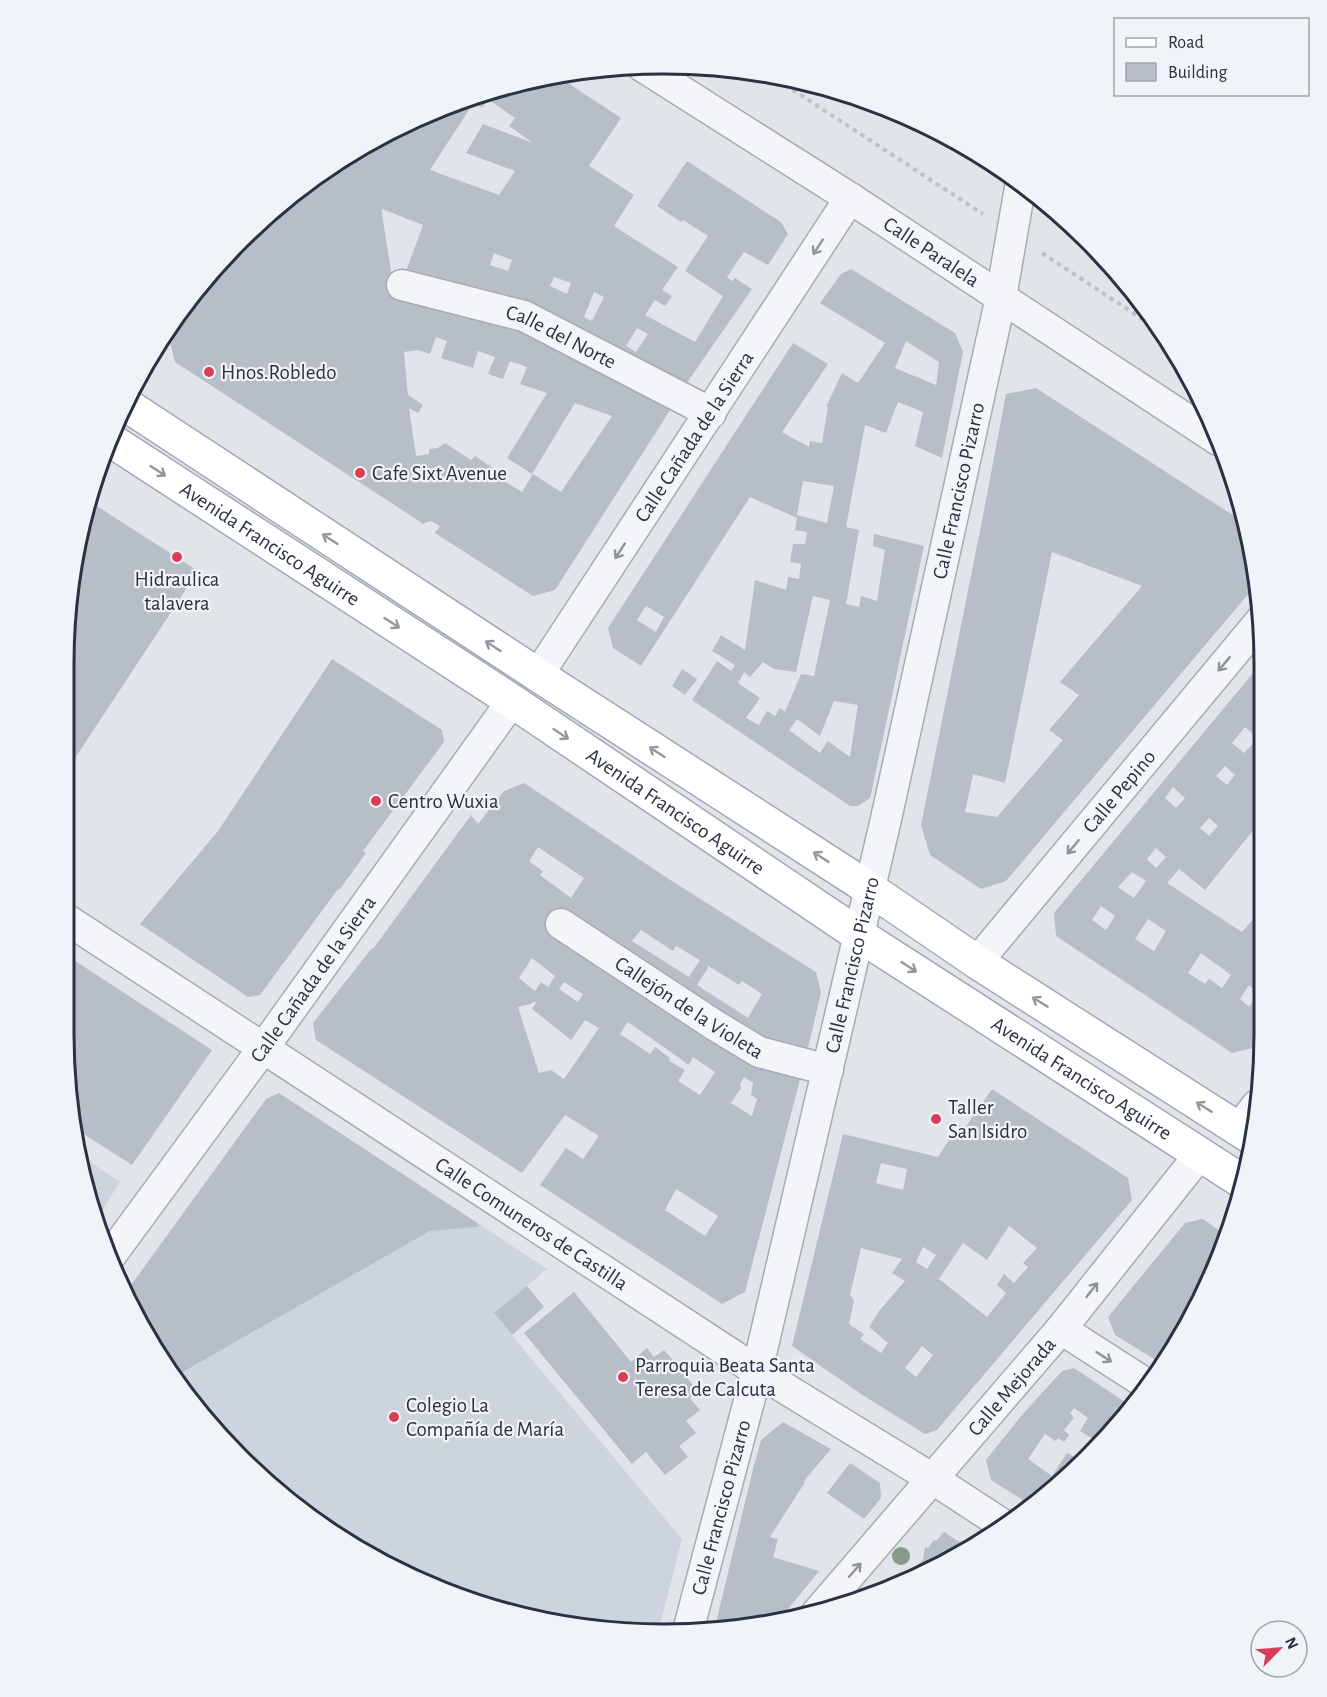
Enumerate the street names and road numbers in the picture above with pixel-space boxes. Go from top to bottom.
street label: Calle Paralela [880,213,984,291]
street label: Calle del Norte [504,301,620,372]
street label: Calle Cañada de la Sierra [631,347,758,526]
street label: Calle Francisco Pizarro [929,400,988,581]
street label: Avenida Francisco Aguirre [176,478,364,610]
street label: Avenida Francisco Aguirre [583,744,768,879]
street label: Calle Pepino [1079,746,1159,837]
street label: Calle Francisco Pizarro [821,875,883,1055]
street label: Calle Cañada de la Sierra [246,892,380,1066]
street label: Callejón de la Violeta [611,952,767,1063]
street label: Avenida Francisco Aguirre [988,1013,1176,1144]
street label: Calle Comuneros de Castilla [432,1153,632,1294]
street label: Calle Mejorada [964,1333,1060,1440]
street label: Calle Francisco Pizarro [688,1417,754,1597]

